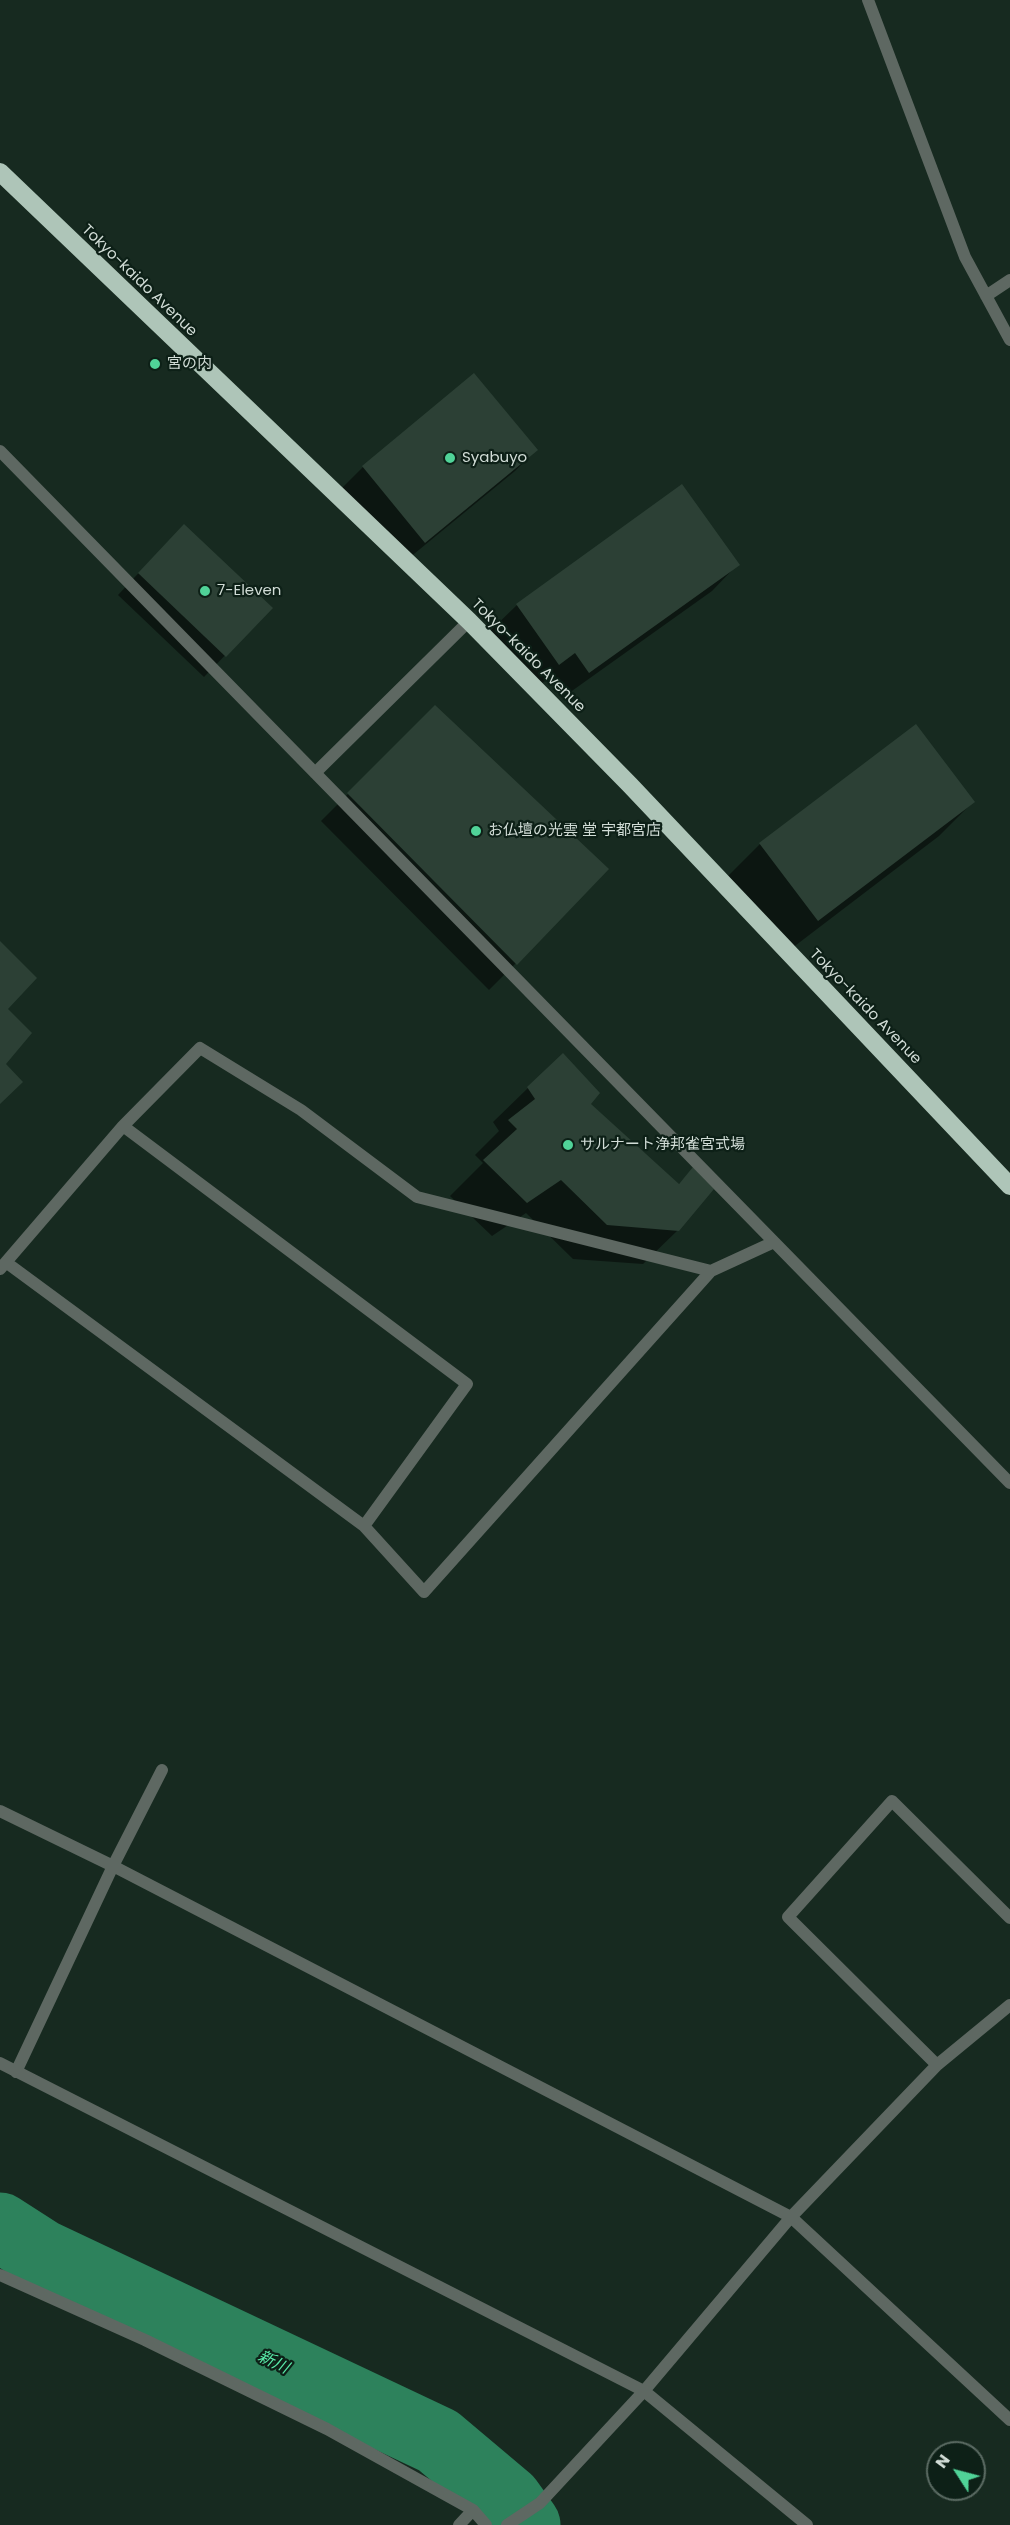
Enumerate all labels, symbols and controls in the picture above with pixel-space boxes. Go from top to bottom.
street label: Tokyo-kaido Avenue [78,221,200,341]
place label: 宮の内 [167,355,212,373]
marker: 宮の内 [148,357,162,371]
place label: Syabuyo [462,449,527,467]
marker: Syabuyo [443,451,457,465]
place label: 7-Eleven [217,582,281,600]
marker: 7-Eleven [198,584,212,598]
street label: Tokyo-kaido Avenue [467,595,589,717]
place label: お仏壇の光雲 堂 宇都宮店 [488,822,661,840]
marker: お仏壇の光雲 堂 宇都宮店 [469,824,483,838]
street label: Tokyo-kaido Avenue [805,946,925,1068]
place label: サルナート浄邦雀宮式場 [580,1136,745,1154]
marker: サルナート浄邦雀宮式場 [561,1138,575,1152]
water label: 新川 [254,2348,292,2378]
north arrow [926,2441,986,2501]
text: N [930,2450,955,2473]

